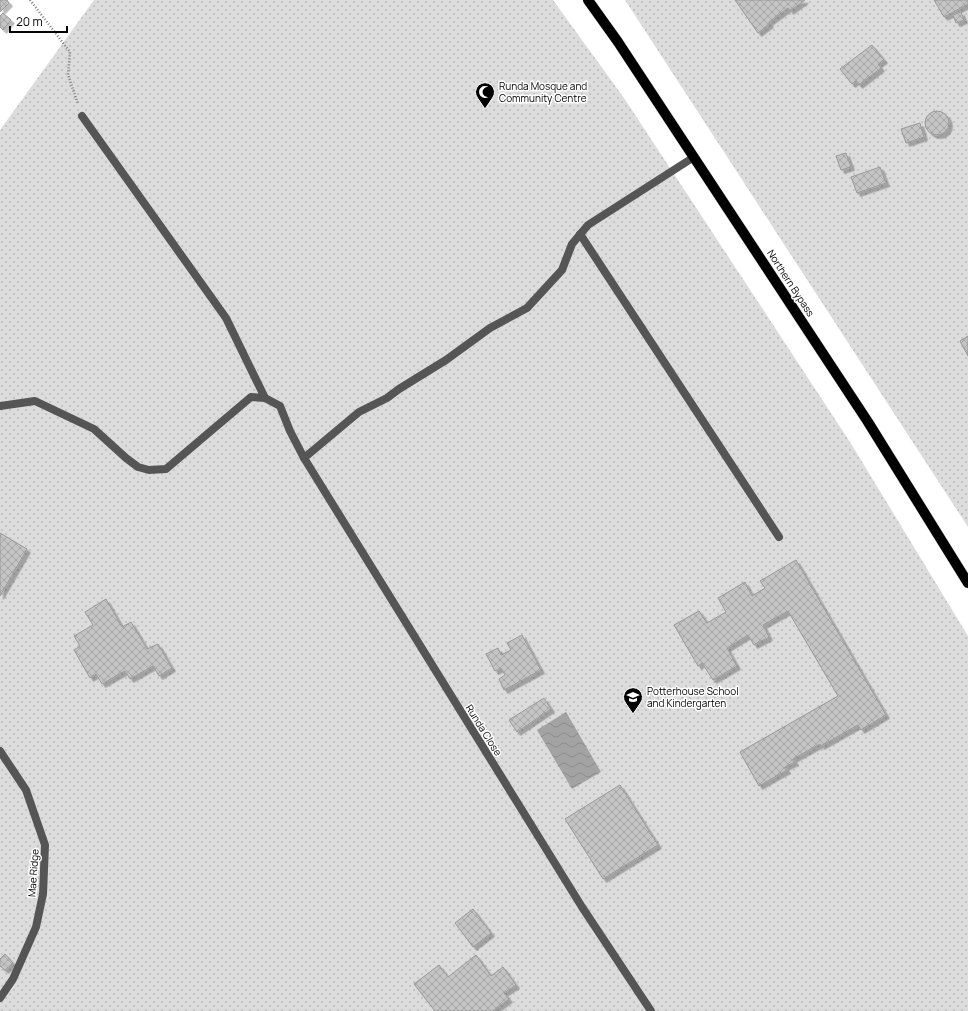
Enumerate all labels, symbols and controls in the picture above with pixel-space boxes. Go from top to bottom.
scale bar [10,8,67,34]
text: 20 m [16,13,43,30]
place label: Runda Mosque and Community Centre [499,79,587,105]
mosque icon: Runda Mosque and Community Centre [474,81,496,109]
street label: Northern Bypass [764,247,818,319]
place label: Potterhouse School and Kindergarten [647,684,738,710]
school or university icon: Potterhouse School and Kindergarten [622,686,644,714]
street label: Runda Close [463,702,505,758]
street label: Mae Ridge [24,848,42,897]

